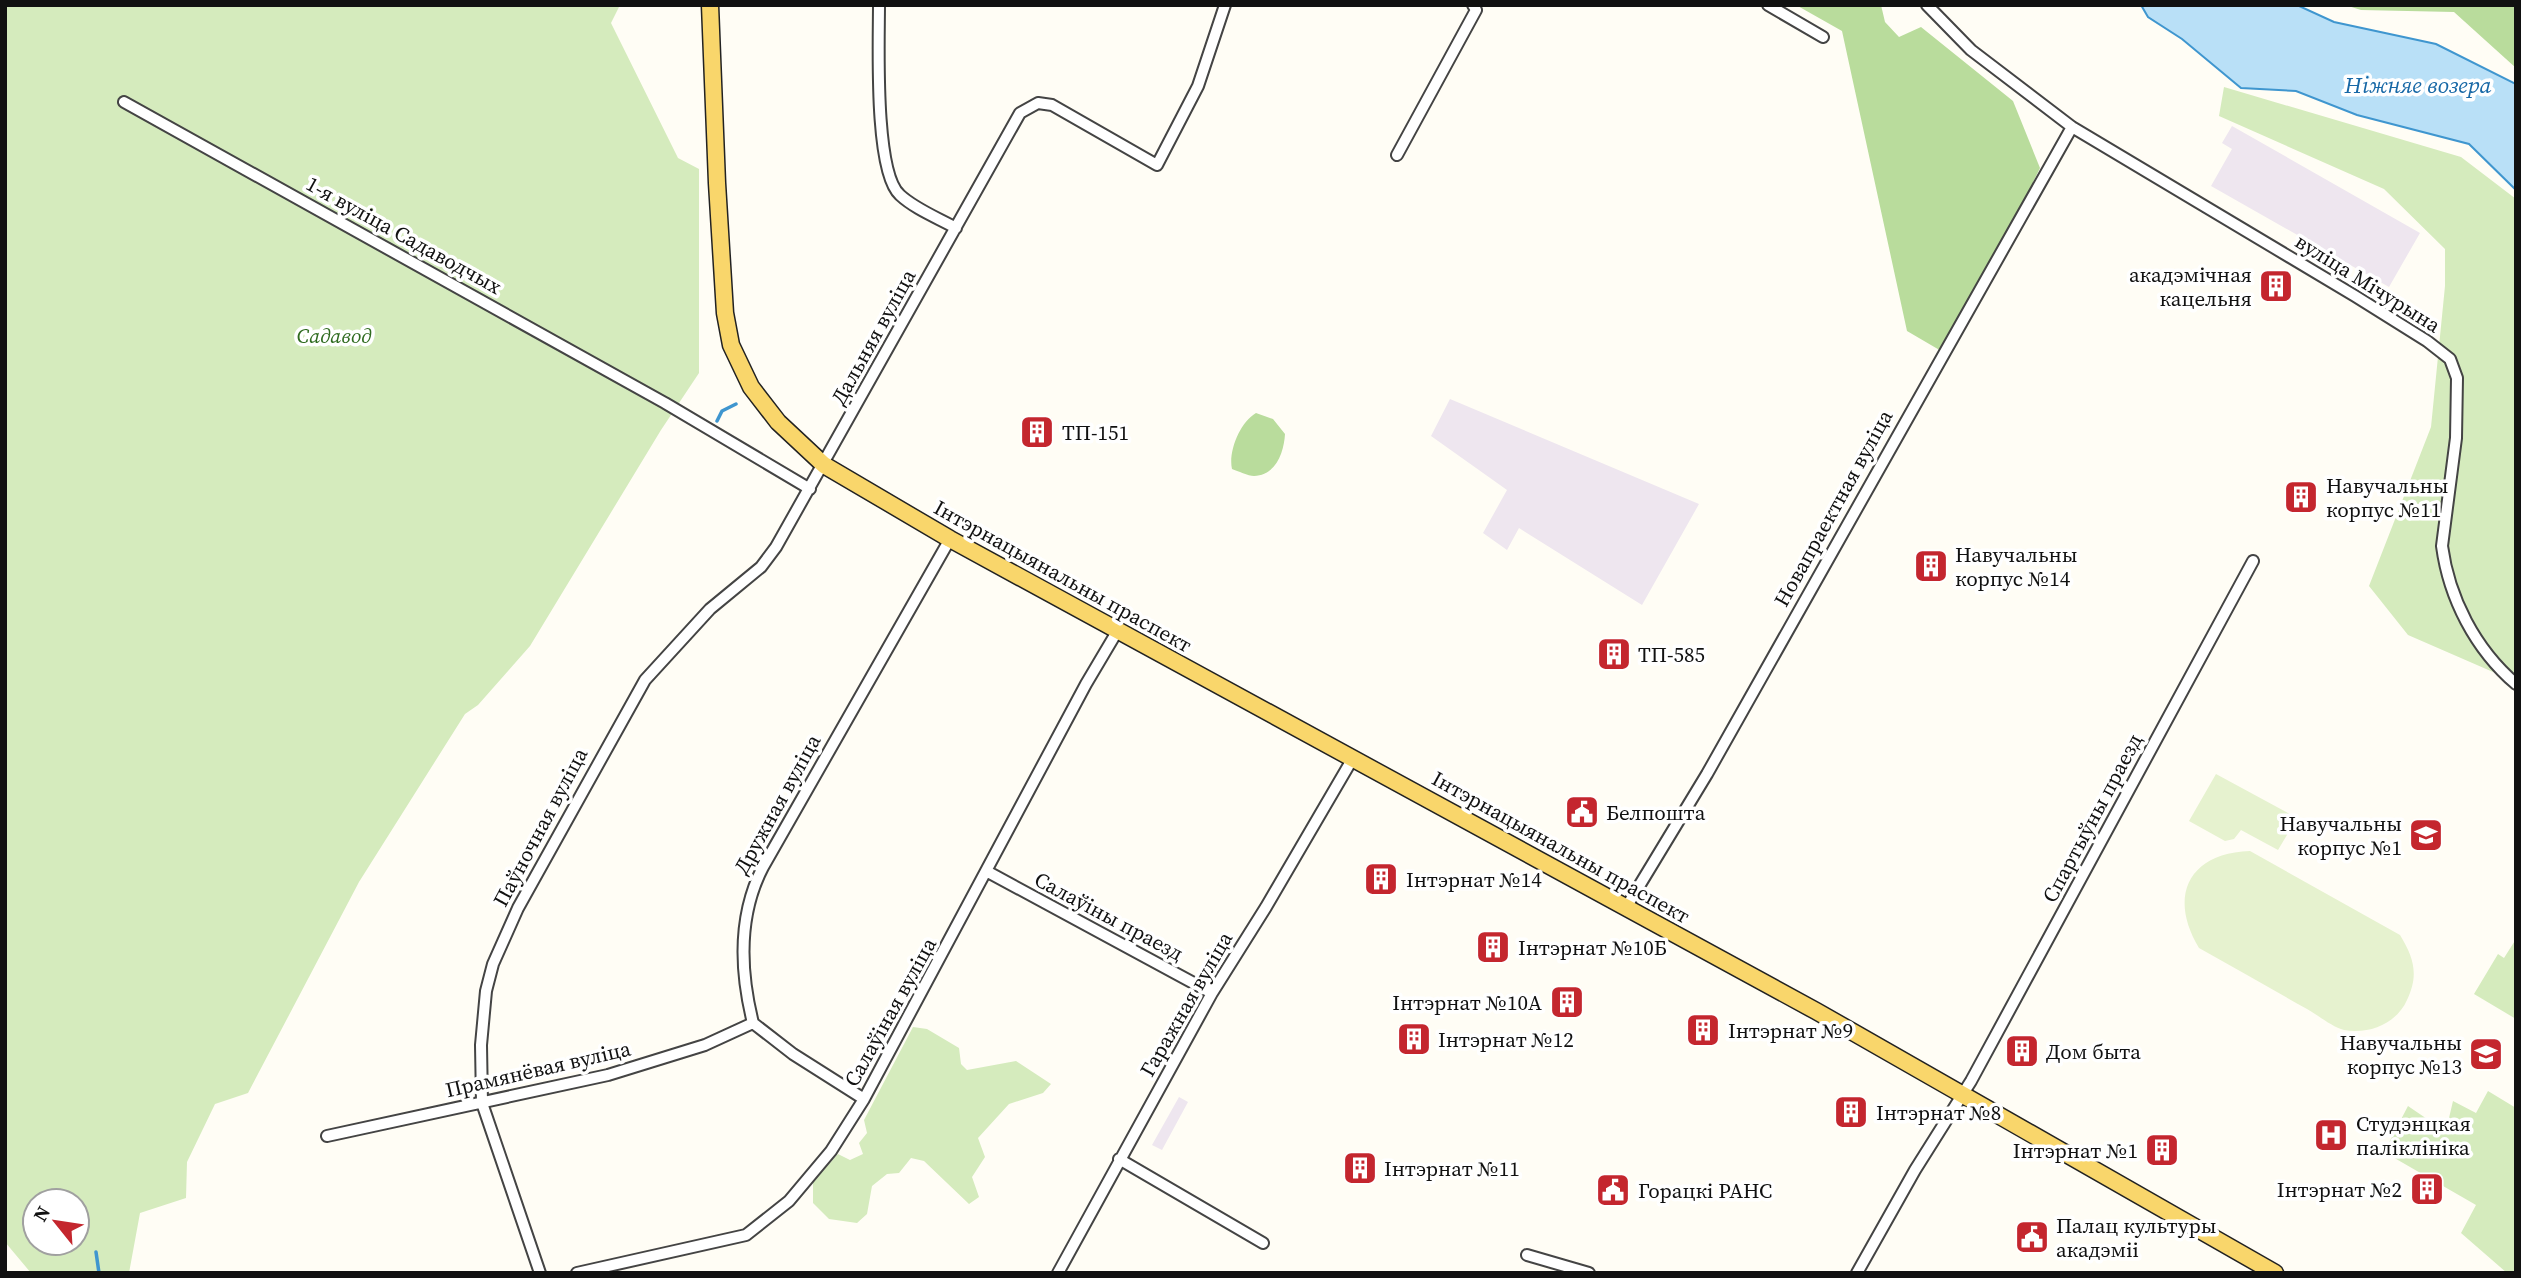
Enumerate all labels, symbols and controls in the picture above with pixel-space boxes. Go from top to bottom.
water label: Ніжняе возера [2344,69,2491,101]
street label: 1-я вуліца Садаводчых [301,169,507,301]
street label: вуліца Мічурына [2290,227,2447,340]
place label: акадэмічная кацельня [2129,260,2252,313]
street label: Дальняя вуліца [824,264,922,410]
building icon: акадэмічная кацельня [2257,267,2295,305]
park label: Садавод [297,321,372,350]
street label: Новапраектная вуліца [1767,404,1899,612]
building icon: ТП-151 [1018,413,1056,451]
place label: ТП-151 [1062,418,1129,447]
place label: Навучальны корпус №11 [2326,471,2449,524]
building icon: Навучальны корпус №11 [2282,478,2320,516]
street label: Інтэрнацыянальны праспект [929,493,1197,659]
place label: Навучальны корпус №14 [1955,540,2078,593]
building icon: Навучальны корпус №14 [1912,547,1950,585]
building icon: ТП-585 [1595,635,1633,673]
place label: ТП-585 [1638,640,1705,669]
street label: Спартыўны праезд [2035,728,2149,908]
street label: Дружная вуліца [727,729,828,879]
street label: Паўночная вуліца [486,742,594,911]
street label: Інтэрнацыянальны праспект [1427,764,1695,930]
public building icon: Белпошта [1563,793,1601,831]
place label: Белпошта [1606,798,1706,827]
place label: Навучальны корпус №1 [2279,809,2402,862]
school or university icon: Навучальны корпус №1 [2407,816,2445,854]
building icon: Інтэрнат №14 [1362,860,1400,898]
street label: Салаўіны праезд [1029,864,1189,968]
place label: Інтэрнат №14 [1406,865,1542,894]
street label: Гаражная вуліца [1133,926,1239,1082]
building icon: Інтэрнат №10Б [1474,928,1512,966]
street label: Салаўіная вуліца [837,932,943,1092]
place label: Інтэрнат №10Б [1518,933,1667,962]
building icon: Інтэрнат №10А [1548,983,1586,1021]
place label: Інтэрнат №10А [1392,988,1542,1017]
building icon: Інтэрнат №9 [1684,1011,1722,1049]
place label: Інтэрнат №9 [1728,1016,1853,1045]
building icon: Інтэрнат №12 [1395,1020,1433,1058]
place label: Інтэрнат №12 [1438,1025,1574,1054]
place label: Навучальны корпус №13 [2339,1028,2462,1081]
building icon: Дом быта [2003,1032,2041,1070]
street label: Прамянёвая вуліца [443,1034,634,1104]
school or university icon: Навучальны корпус №13 [2467,1035,2505,1073]
place label: Дом быта [2046,1037,2141,1066]
building icon: Інтэрнат №8 [1832,1093,1870,1131]
place label: Інтэрнат №8 [1876,1098,2001,1127]
place label: Студэнцкая паліклініка [2356,1109,2471,1162]
hospital icon: Студэнцкая паліклініка [2312,1116,2350,1154]
building icon: Інтэрнат №1 [2143,1131,2181,1169]
place label: Інтэрнат №1 [2013,1136,2138,1165]
building icon: Інтэрнат №11 [1341,1149,1379,1187]
place label: Інтэрнат №11 [1384,1154,1520,1183]
building icon: Інтэрнат №2 [2408,1170,2446,1208]
public building icon: Горацкі РАНС [1594,1171,1632,1209]
place label: Інтэрнат №2 [2277,1175,2402,1204]
place label: Горацкі РАНС [1638,1176,1772,1205]
north arrow [21,1187,91,1257]
text: N [27,1201,56,1226]
place label: Палац культуры акадэміі [2056,1211,2216,1264]
public building icon: Палац культуры акадэміі [2013,1218,2051,1256]

